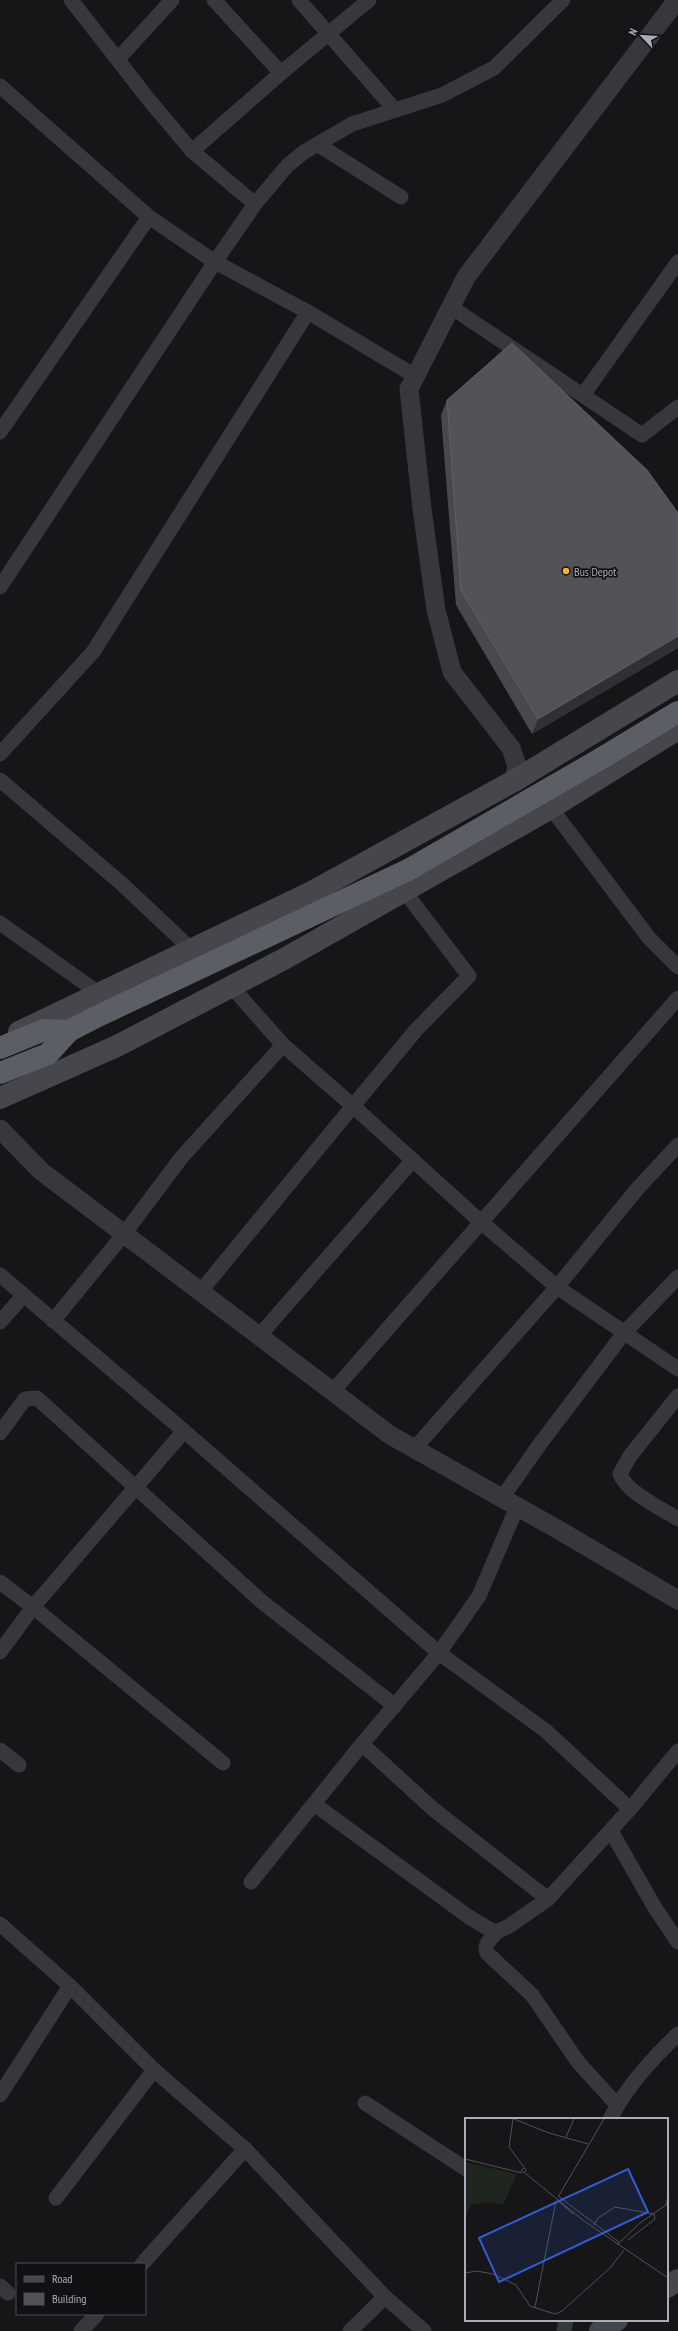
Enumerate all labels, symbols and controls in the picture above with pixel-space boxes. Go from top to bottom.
north arrow [622,16,662,56]
text: N [625,26,641,37]
place label: Bus Depot [574,564,617,579]
marker: Bus Depot [561,566,571,576]
inset map [465,2118,668,2321]
legend [16,2263,146,2315]
text: Road [52,2271,72,2286]
text: Building [52,2291,87,2306]

